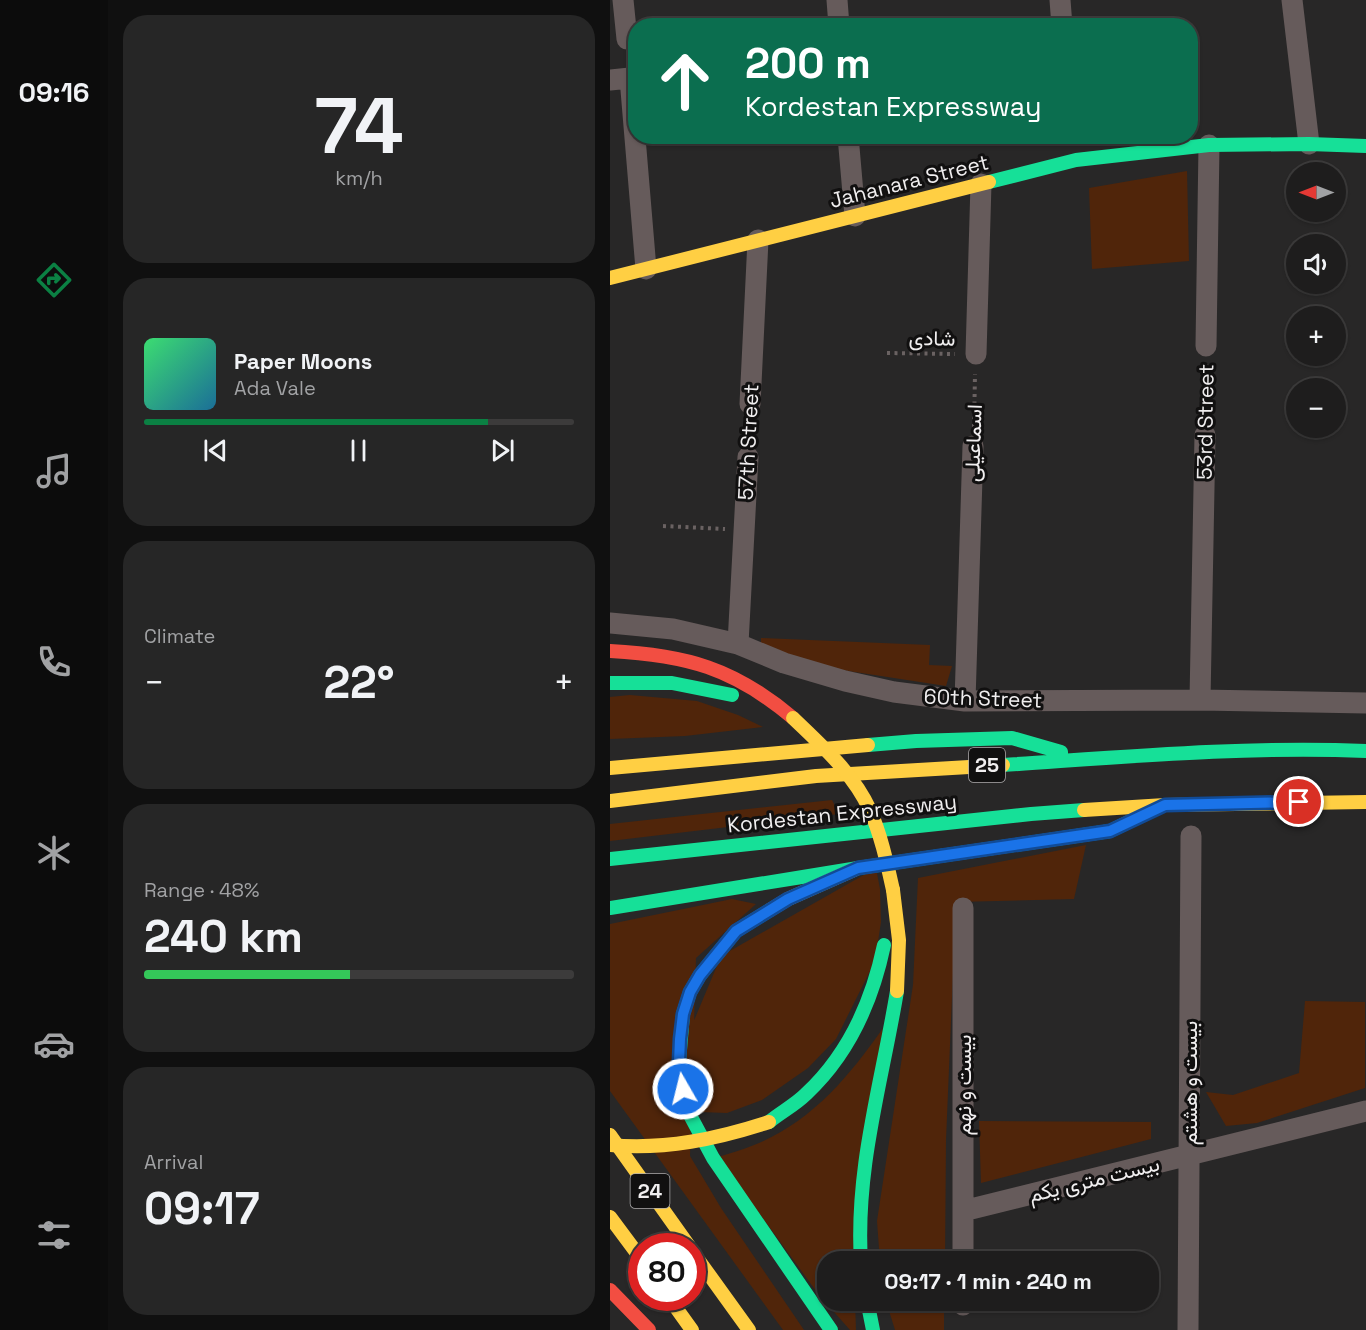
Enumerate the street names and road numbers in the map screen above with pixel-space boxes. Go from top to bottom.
street label: Jahanara Street [827,148,991,214]
street label: شادی [908,324,956,352]
street label: 53rd Street [1190,364,1220,480]
street label: 57th Street [731,383,765,501]
street label: اسماعیلی [958,404,988,482]
street label: 60th Street [923,682,1043,714]
road number: 25 [969,748,1005,782]
street label: Kordestan Expressway [726,788,958,838]
street label: بیست و هشتم [1176,1021,1204,1145]
street label: بیست و نهم [950,1035,978,1135]
street label: بیست متری یکم [1026,1150,1163,1209]
road number: 24 [630,1174,670,1208]

